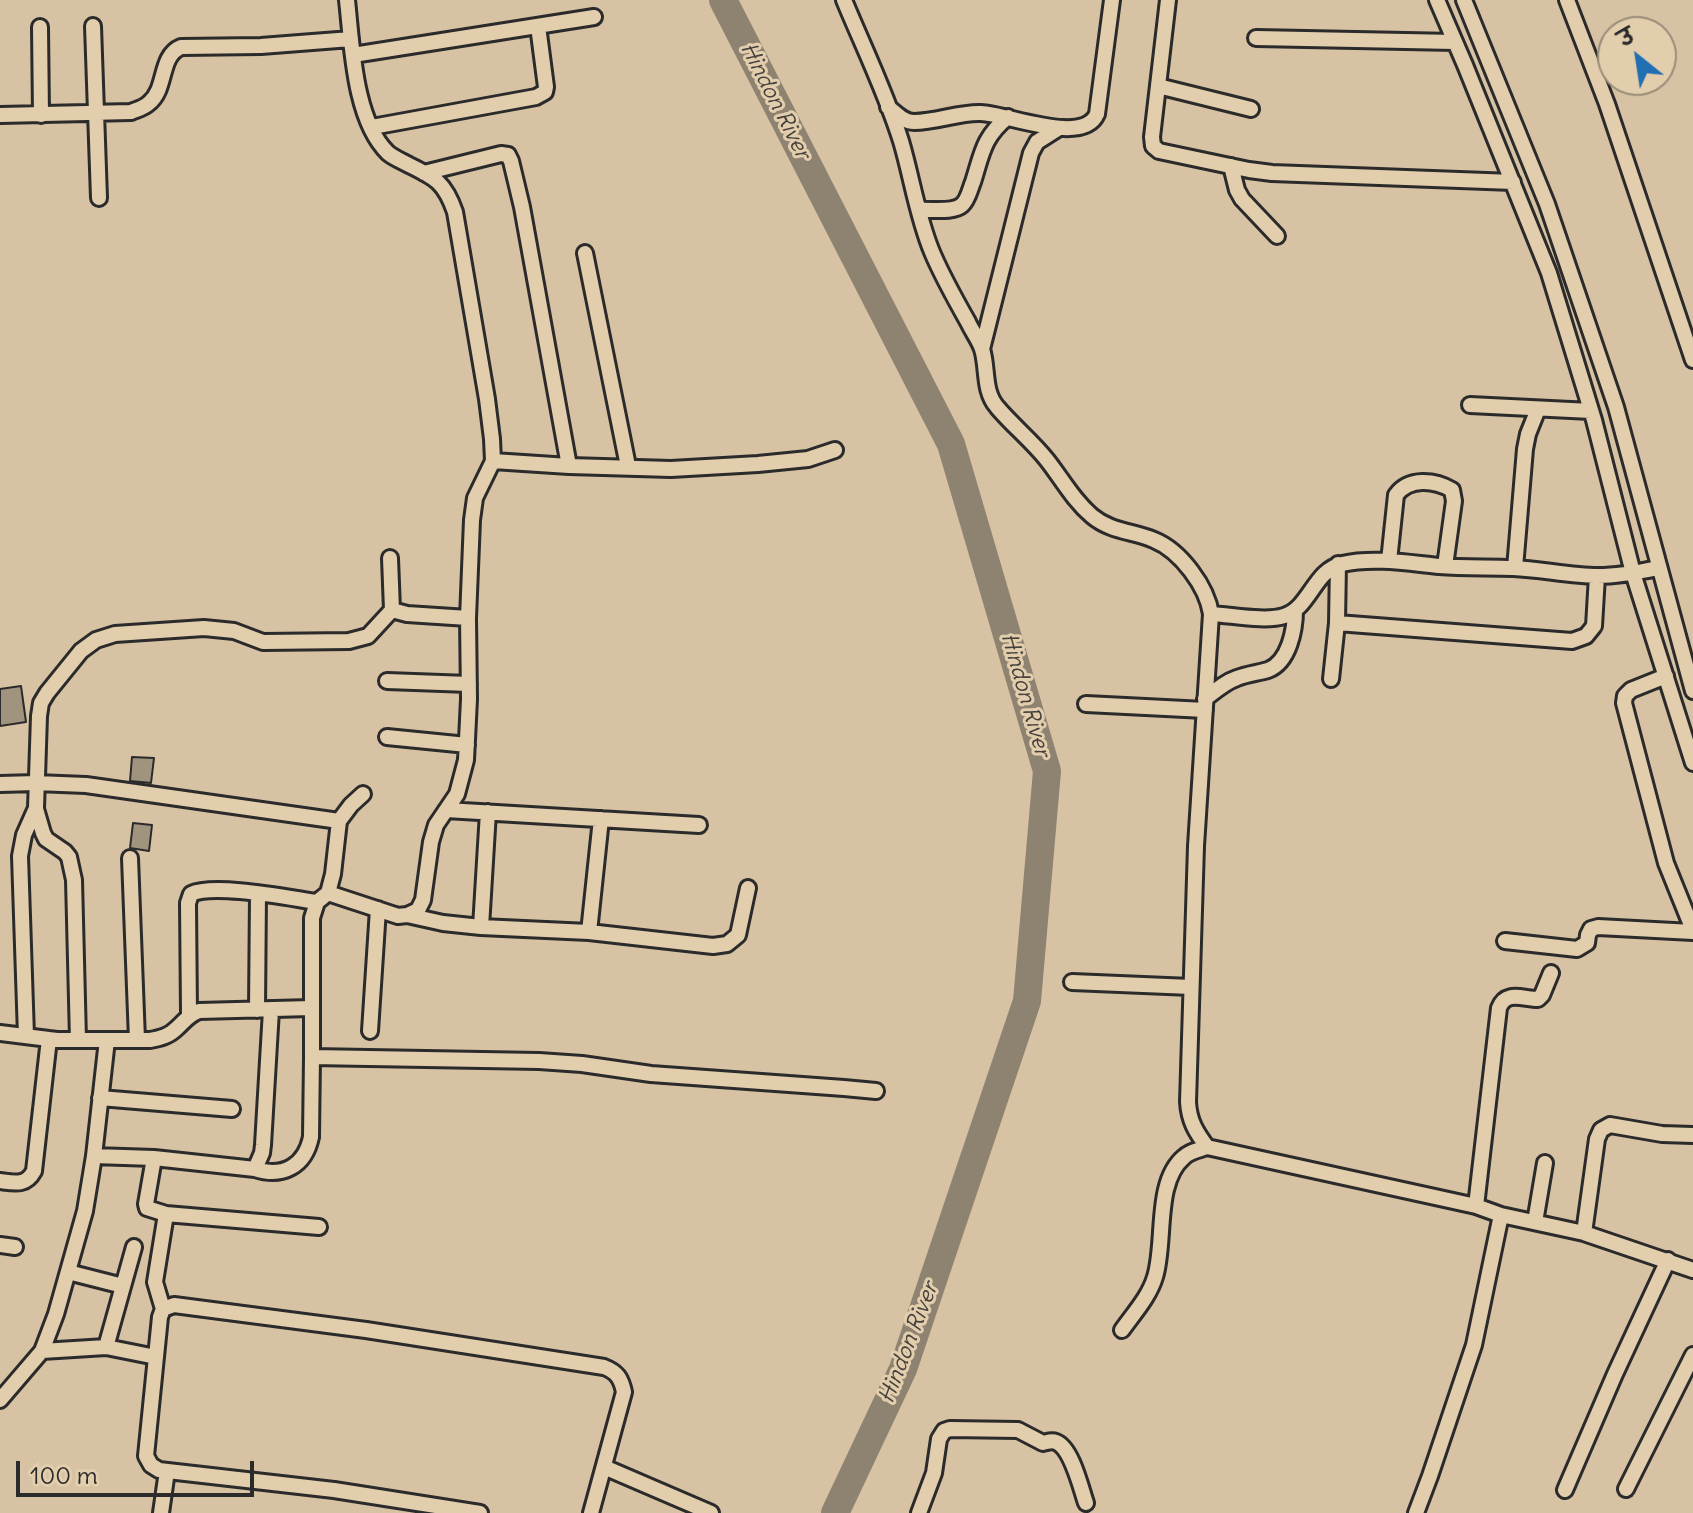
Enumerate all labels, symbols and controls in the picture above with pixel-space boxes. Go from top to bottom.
north arrow [1597,16,1677,96]
text: उ [1613,21,1639,53]
water label: Hindon River [734,38,816,164]
water label: Hindon River [995,630,1055,760]
water label: Hindon River [874,1279,944,1407]
scale bar [20,1445,258,1495]
text: 100 m [30,1460,98,1490]

